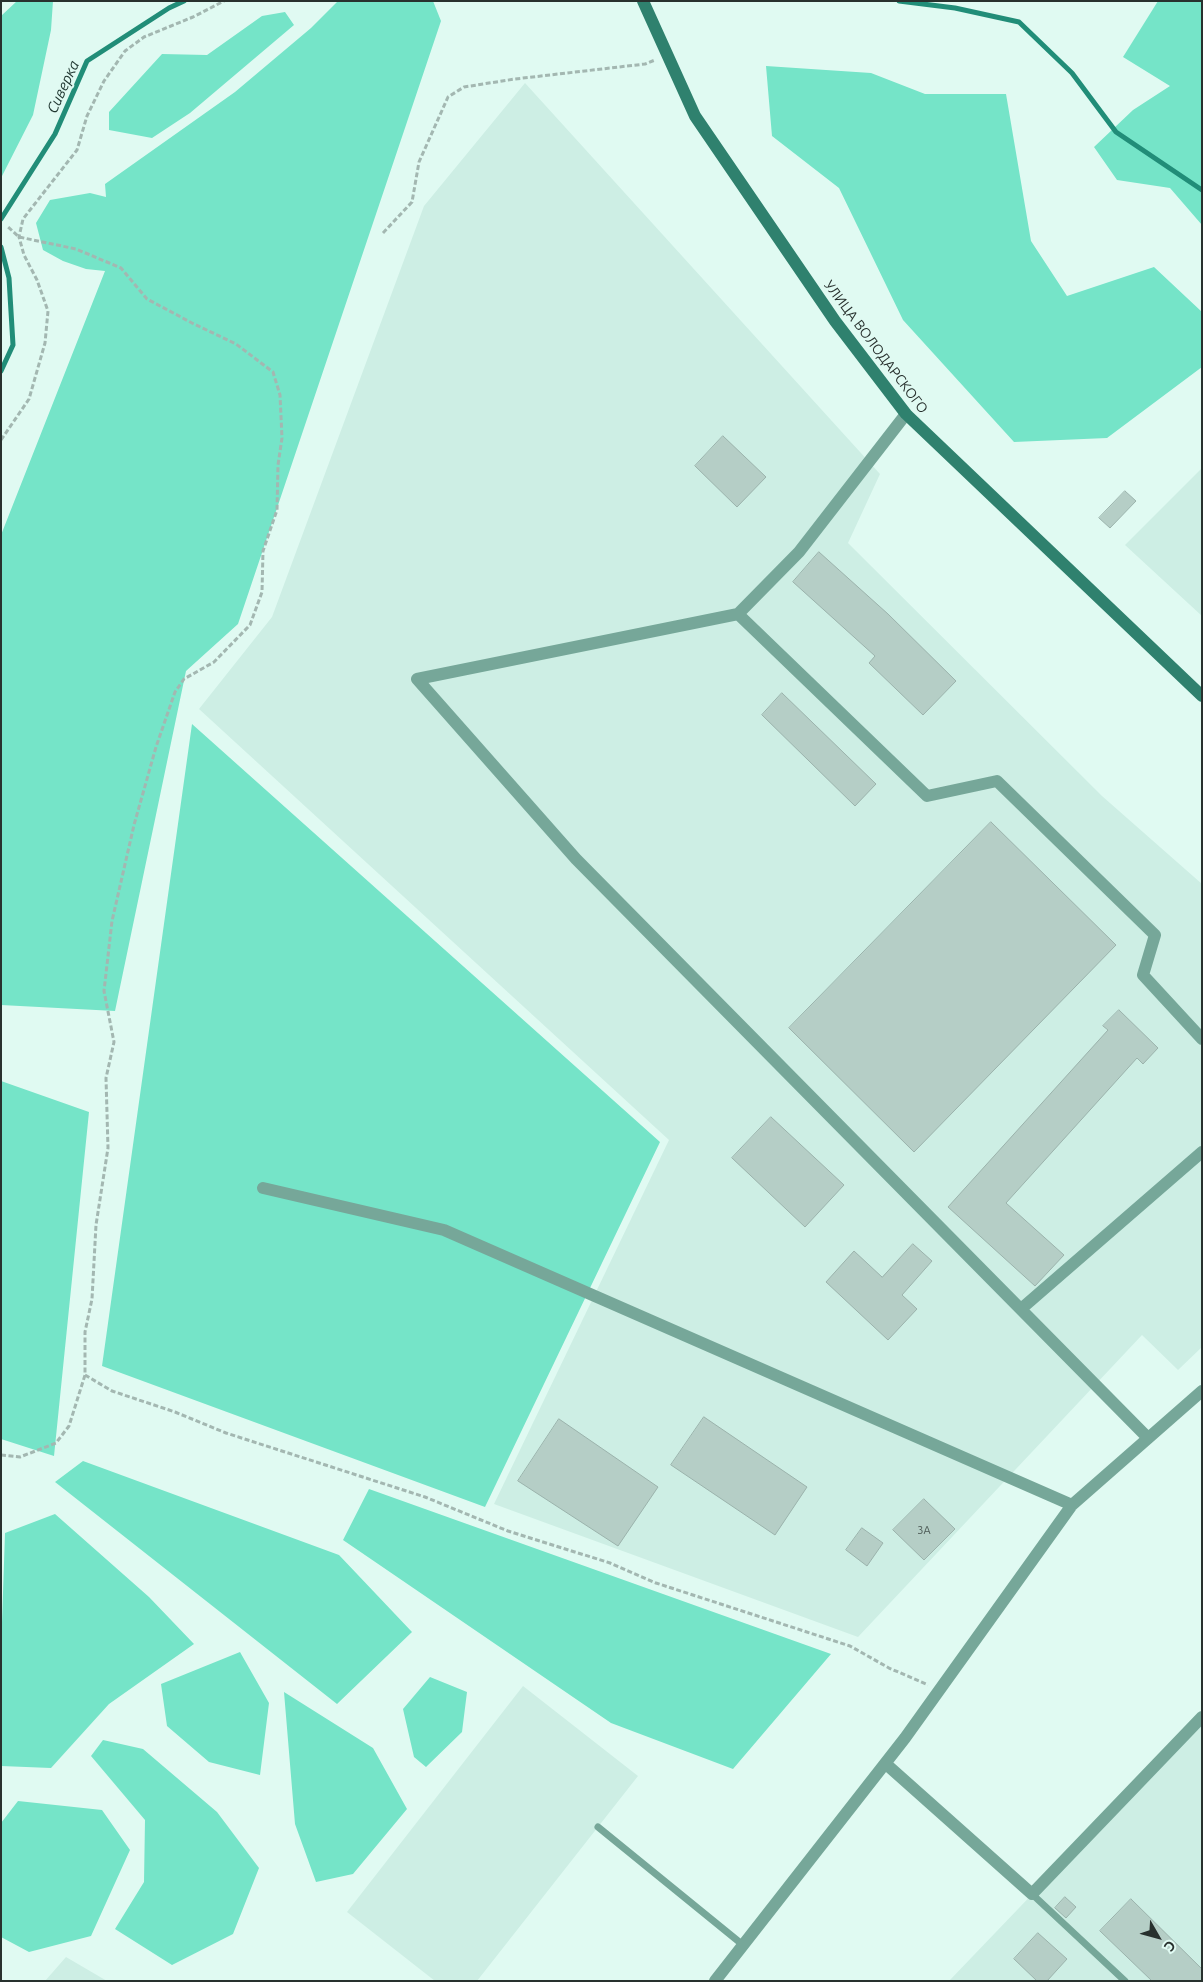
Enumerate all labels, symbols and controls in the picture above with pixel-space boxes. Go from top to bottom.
water label: Сиверка [43,58,83,116]
street label: УЛИЦА ВОЛОДАРСКОГО [820,277,932,417]
house number: 3А [917,1523,931,1537]
north arrow [1133,1912,1183,1962]
text: С [1161,1938,1179,1955]

